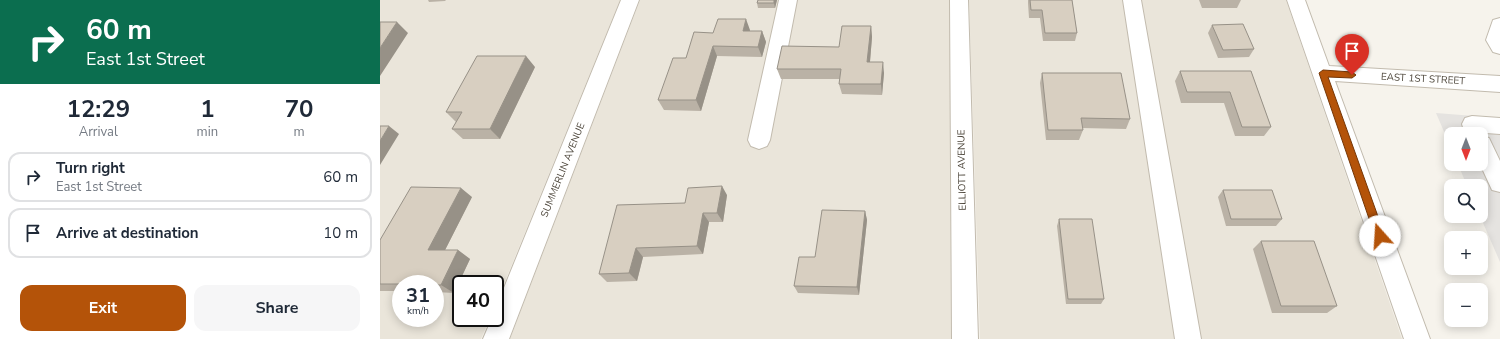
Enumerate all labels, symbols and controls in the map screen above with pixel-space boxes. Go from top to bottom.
text: 60 m [86,11,152,49]
icon: right [20,16,72,68]
pin [1335,34,1369,75]
icon: arrive [1341,40,1363,62]
text: East 1st Street [86,47,205,71]
street label: EAST 1ST STREET [1381,70,1465,88]
text: 12:29 [67,93,130,125]
text: 1 [200,93,215,125]
text: 70 [285,93,313,125]
street label: SUMMERLIN AVENUE [538,120,588,219]
text: Arrival [79,123,118,141]
text: min [197,123,218,141]
text: m [293,123,305,141]
north arrow [1444,127,1488,171]
map controls [1444,127,1488,327]
street label: ELLIOTT AVENUE [954,129,970,211]
text: Turn right [56,158,125,178]
icon: right [22,166,44,188]
text: 60 m [323,167,358,187]
text: East 1st Street [56,178,142,196]
button: search [1444,179,1488,223]
position arrow [1359,215,1401,257]
icon: arrive [22,222,44,244]
text: Arrive at destination [56,223,199,243]
text: 10 m [323,223,358,243]
button: + [1444,231,1488,275]
speed limit sign: 40 [452,275,504,327]
text: 31 [406,282,430,309]
button: − [1444,283,1488,327]
button: Exit [20,285,186,331]
button: Share [194,285,360,331]
text: km/h [407,304,429,318]

